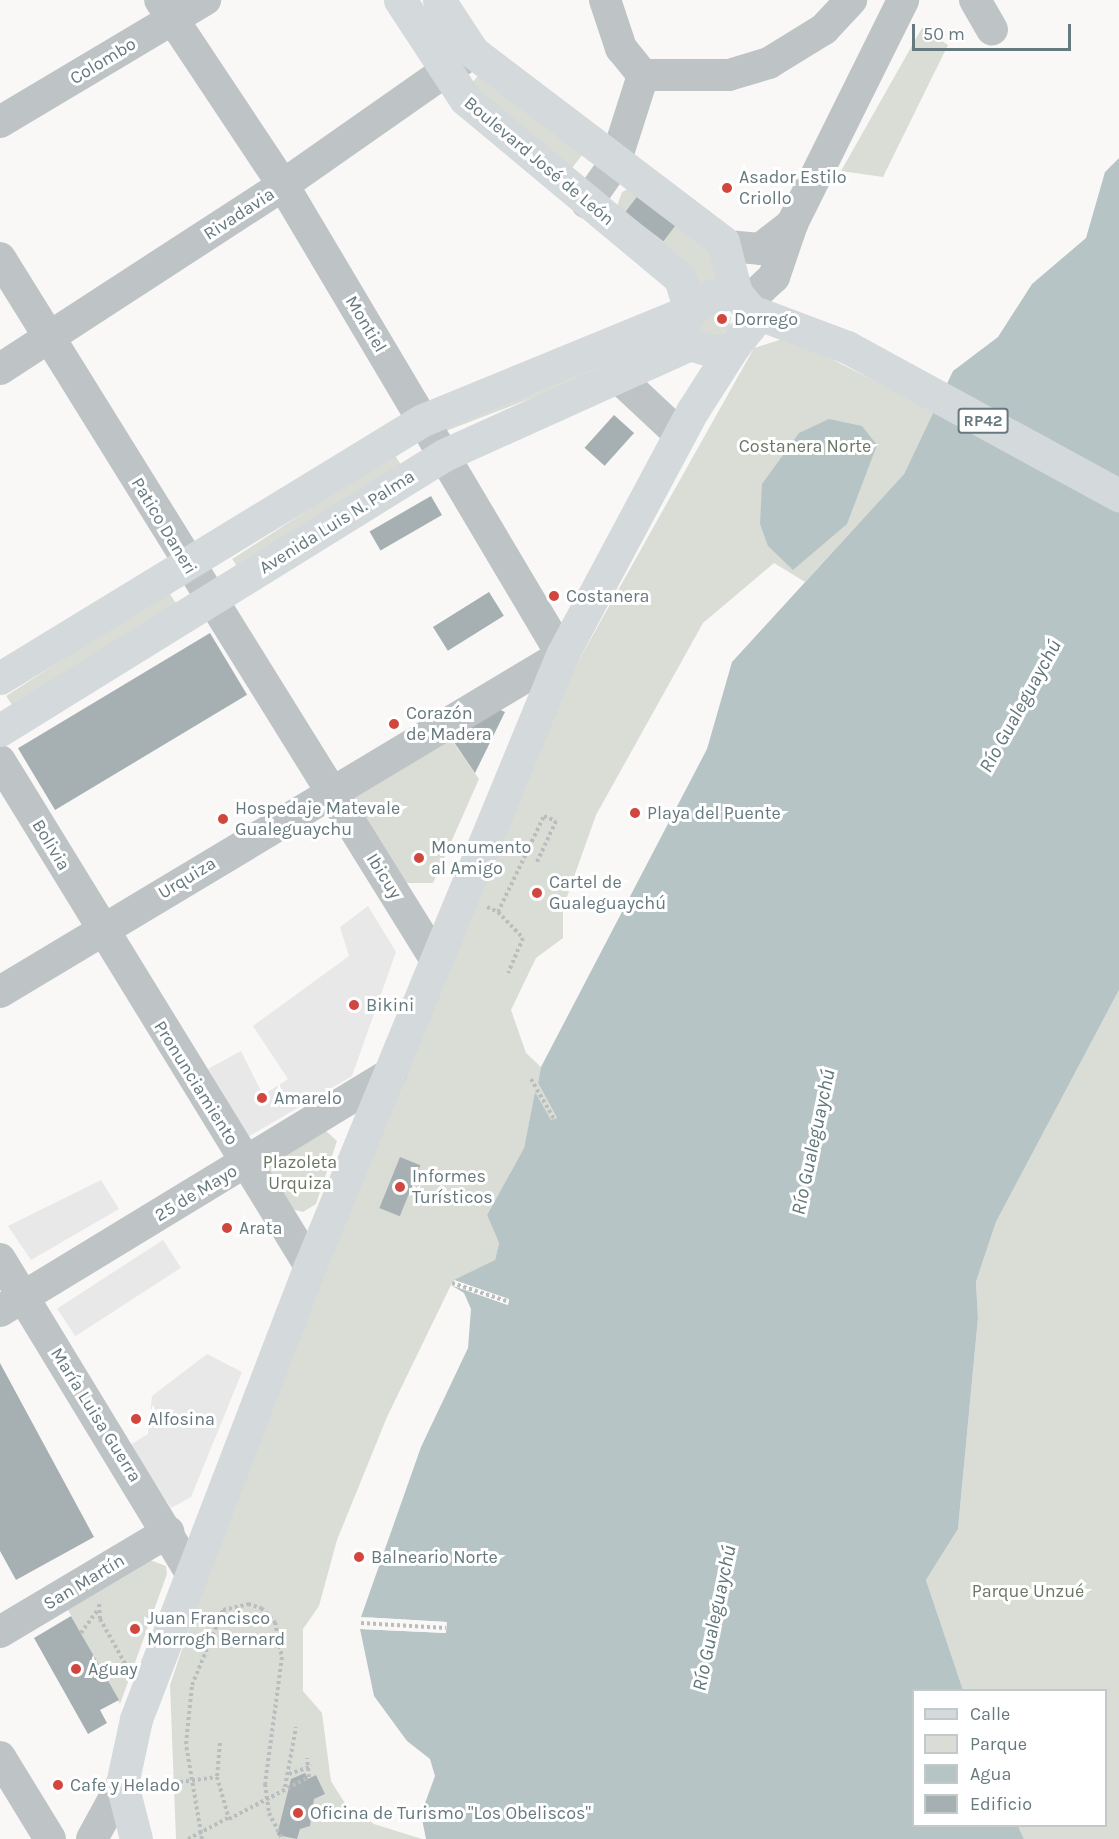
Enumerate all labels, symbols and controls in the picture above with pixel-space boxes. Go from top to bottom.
scale bar [915,12,1074,50]
text: 50 m [923,23,965,45]
street label: Colombo [66,33,140,89]
street label: Boulevard José de León [460,92,618,230]
place label: Asador Estilo Criollo [739,167,847,210]
marker: Asador Estilo Criollo [720,181,734,195]
street label: Rivadavia [199,183,279,245]
street label: Montiel [341,292,391,356]
place label: Dorrego [734,308,798,330]
marker: Dorrego [715,312,729,326]
road number: RP42 [958,408,1008,434]
park label: Costanera Norte [739,435,871,457]
street label: Avenida Luis N. Palma [255,465,419,579]
street label: Patico Daneri [127,474,201,578]
place label: Costanera [566,585,650,607]
marker: Costanera [547,589,561,603]
water label: Río Gualeguaychú [974,635,1066,777]
place label: Corazón de Madera [406,703,492,746]
marker: Corazón de Madera [387,717,401,731]
place label: Hospedaje Matevale Gualeguaychu [235,798,400,840]
place label: Playa del Puente [647,802,781,824]
marker: Playa del Puente [628,806,642,820]
marker: Hospedaje Matevale Gualeguaychu [216,812,230,826]
street label: Bolivia [27,816,75,874]
place label: Monumento al Amigo [431,837,531,880]
street label: Ibicuy [362,849,406,903]
marker: Monumento al Amigo [412,851,426,865]
street label: Urquiza [154,852,220,904]
place label: Cartel de Gualeguaychú [549,872,666,914]
marker: Cartel de Gualeguaychú [530,886,544,900]
place label: Bikini [366,994,414,1016]
marker: Bikini [347,998,361,1012]
street label: Pronunciamiento [149,1017,243,1149]
water label: Río Gualeguaychú [786,1067,840,1217]
place label: Amarelo [274,1087,342,1109]
marker: Amarelo [255,1091,269,1105]
park label: Plazoleta Urquiza [263,1152,337,1194]
street label: 25 de Mayo [151,1160,241,1226]
place label: Informes Turísticos [412,1166,493,1208]
marker: Informes Turísticos [393,1180,407,1194]
place label: Arata [239,1217,282,1239]
marker: Arata [220,1221,234,1235]
street label: María Luisa Guerra [46,1344,146,1486]
place label: Alfosina [148,1408,215,1430]
marker: Alfosina [129,1412,143,1426]
water label: Río Gualeguaychú [687,1543,741,1693]
place label: Balneario Norte [371,1546,498,1568]
street label: San Martín [40,1549,128,1615]
marker: Balneario Norte [352,1550,366,1564]
park label: Parque Unzué [972,1580,1084,1602]
place label: Juan Francisco Morrogh Bernard [147,1608,285,1650]
marker: Juan Francisco Morrogh Bernard [128,1622,142,1636]
place label: Aguay [88,1658,138,1680]
marker: Aguay [69,1662,83,1676]
legend [912,1689,1107,1827]
text: Calle [970,1703,1010,1725]
text: Parque [970,1733,1027,1755]
text: Agua [970,1763,1011,1785]
place label: Cafe y Helado [70,1774,180,1796]
marker: Cafe y Helado [51,1778,65,1792]
text: Edificio [970,1793,1032,1815]
place label: Oficina de Turismo "Los Obeliscos" [310,1802,591,1824]
marker: Oficina de Turismo "Los Obeliscos" [291,1806,305,1820]

